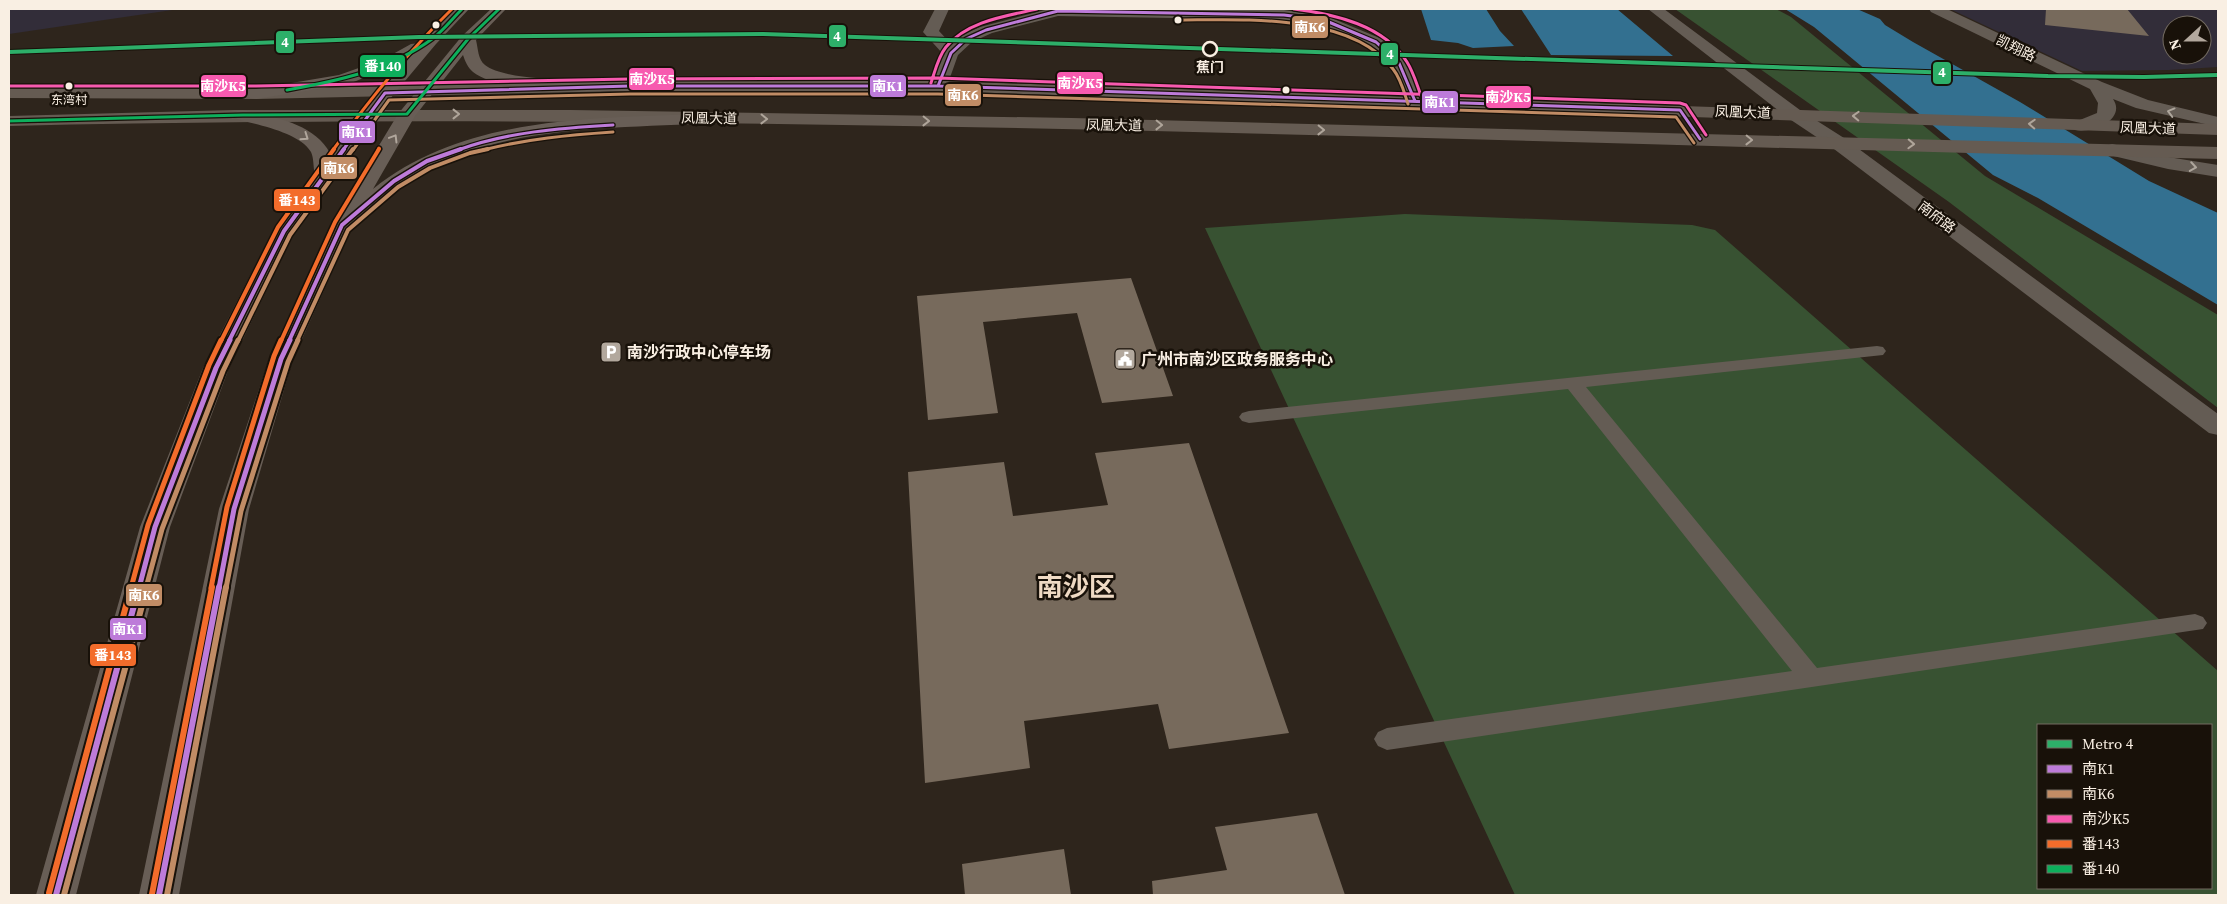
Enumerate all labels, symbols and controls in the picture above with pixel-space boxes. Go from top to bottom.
unlabelled marker [1173,15,1183,25]
line badge: 南K6 [1291,15,1329,39]
north arrow [2162,15,2212,65]
text: 南K6 [1294,17,1326,37]
unlabelled marker [431,20,441,30]
line badge: 4 [828,24,847,48]
text: 4 [833,26,841,46]
line badge: 4 [275,30,295,54]
street label: 凯翔路 [1993,30,2039,66]
text: 4 [281,32,289,52]
text: N [2164,36,2186,53]
marker: 蕉门 [1202,41,1218,57]
line badge: 4 [1380,42,1399,66]
text: 4 [1386,44,1394,64]
line badge: 番140 [359,54,406,78]
text: 番140 [365,56,402,76]
place label: 蕉门 [1196,57,1224,77]
line badge: 4 [1932,61,1952,85]
text: 4 [1938,62,1946,82]
line badge: 南沙K5 [628,67,675,91]
text: 南沙K5 [629,69,675,89]
line badge: 南沙K5 [1056,71,1104,95]
text: 南沙K5 [1057,73,1103,93]
line badge: 南沙K5 [200,74,247,98]
line badge: 南K1 [869,74,907,98]
text: 南沙K5 [200,76,246,96]
text: 南K1 [872,76,904,96]
marker: 东湾村 [64,81,74,91]
line badge: 南K6 [944,83,982,107]
text: 南K6 [947,85,979,105]
unlabelled marker [1281,85,1291,95]
line badge: 南沙K5 [1485,85,1532,109]
text: 南沙K5 [1485,87,1531,107]
line badge: 南K1 [1421,90,1459,114]
place label: 东湾村 [51,92,88,108]
text: 南K1 [1424,92,1456,112]
street label: 凤凰大道 [1715,101,1771,123]
one-way arrow [2166,107,2175,118]
street label: 凤凰大道 [681,108,737,128]
one-way arrow [452,109,460,119]
one-way arrow [1852,111,1860,122]
one-way arrow [760,114,768,124]
street label: 凤凰大道 [1086,115,1142,135]
one-way arrow [923,116,931,127]
street label: 凤凰大道 [2120,117,2176,139]
one-way arrow [2028,118,2036,129]
line badge: 南K1 [338,120,376,144]
one-way arrow [1155,120,1163,131]
text: 南K1 [341,122,373,142]
one-way arrow [1318,124,1326,135]
one-way arrow [299,131,308,140]
one-way arrow [387,134,397,143]
one-way arrow [1745,135,1753,145]
one-way arrow [1907,139,1915,150]
line badge: 南K6 [320,156,358,180]
text: 南K6 [323,158,355,178]
one-way arrow [2189,162,2198,172]
line badge: 番143 [273,188,321,212]
text: 番143 [279,190,316,210]
street label: 南府路 [1914,196,1960,238]
parking icon: 南沙行政中心停车场 [599,340,623,364]
place label: 南沙行政中心停车场 [627,341,771,363]
public building icon: 广州市南沙区政务服务中心 [1113,347,1137,371]
place label: 广州市南沙区政务服务中心 [1141,348,1333,370]
district label: 南沙区 [1037,569,1115,605]
line badge: 南K6 [125,583,163,607]
text: 南K6 [128,585,160,605]
line badge: 南K1 [109,617,147,641]
text: 南K1 [112,619,144,639]
line badge: 番143 [89,643,137,667]
text: 番143 [95,645,132,665]
legend [2037,724,2212,889]
text: Metro 4 [2082,733,2134,754]
text: 南K1 [2082,758,2115,779]
text: 南K6 [2082,783,2115,804]
text: 南沙K5 [2082,808,2130,829]
text: 番143 [2082,833,2120,854]
text: 番140 [2082,858,2120,879]

